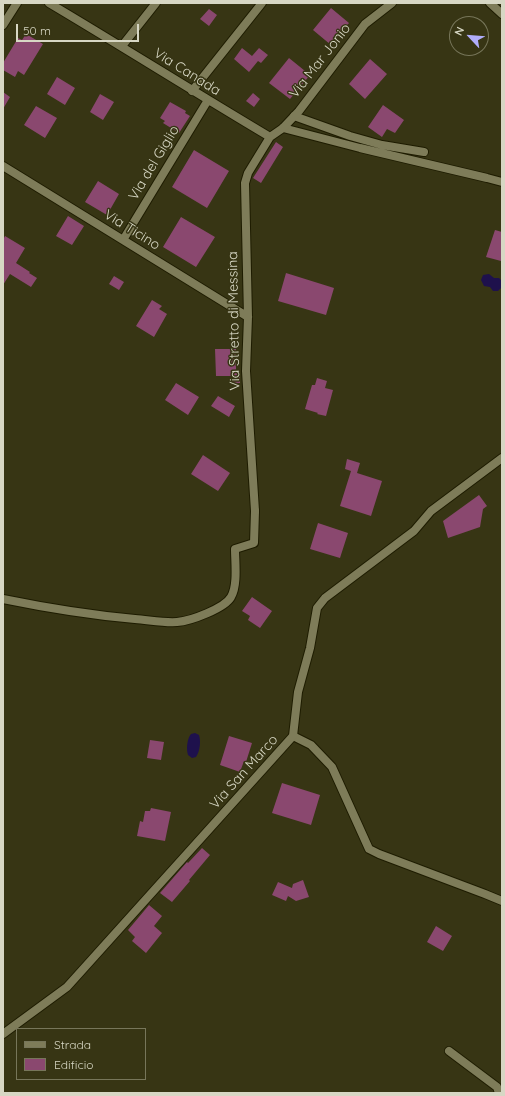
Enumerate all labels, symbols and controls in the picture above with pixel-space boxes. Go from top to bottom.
scale bar [18,16,141,42]
north arrow [449,16,489,56]
street label: Via Mar Jonio [286,20,354,102]
text: 50 m [23,23,51,38]
text: N [451,24,467,38]
street label: Via Canada [150,45,224,99]
street label: Via del Giglio [125,123,183,203]
street label: Via Ticino [101,206,163,254]
street label: Via Stretto di Messina [224,251,244,391]
street label: Via San Marco [206,732,282,812]
legend [16,1028,146,1080]
text: Strada [54,1037,91,1052]
text: Edificio [54,1057,94,1072]

